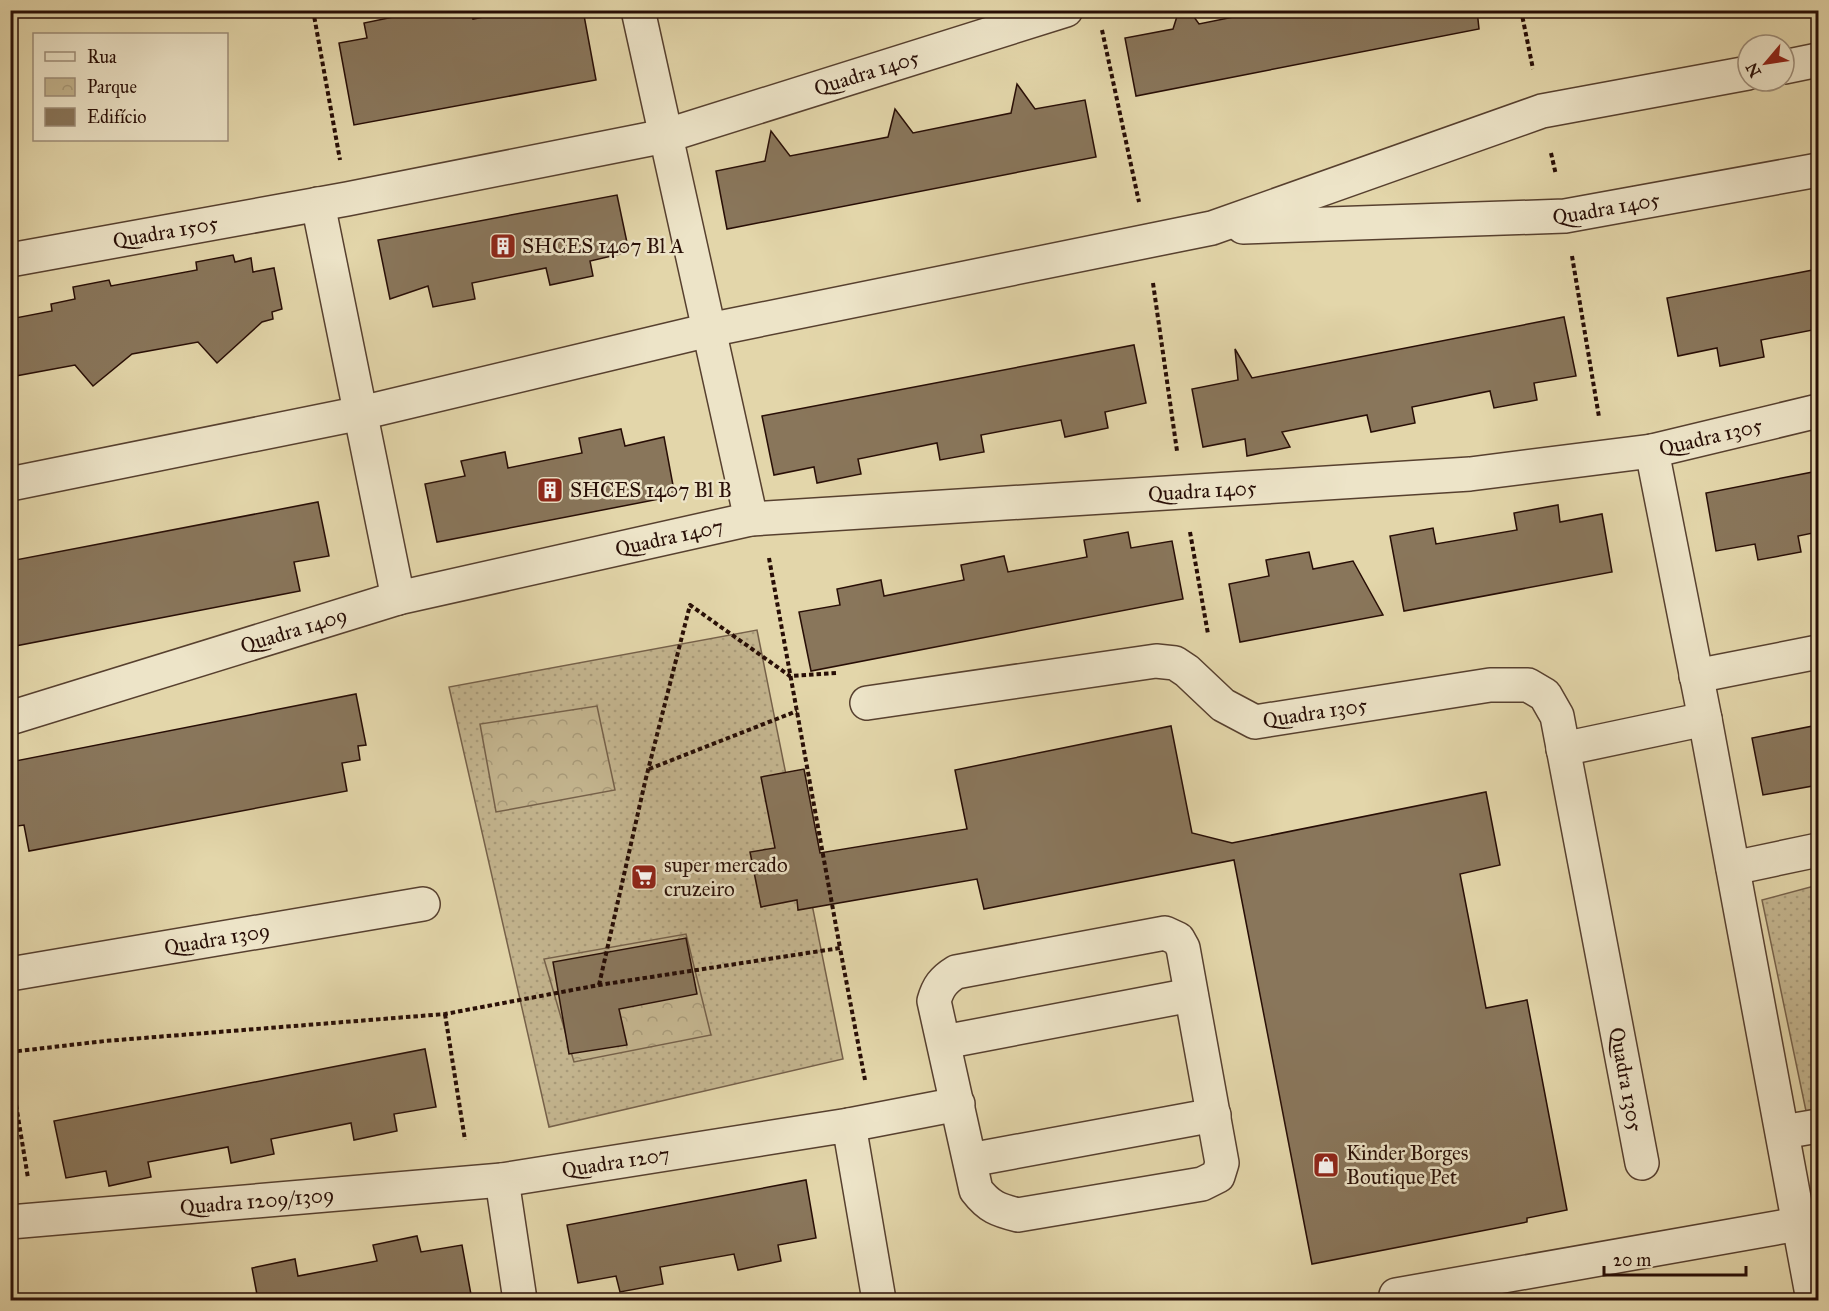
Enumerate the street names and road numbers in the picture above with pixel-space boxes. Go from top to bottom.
street label: Quadra 1405 [811,44,923,101]
street label: Quadra 1405 [1552,186,1662,229]
street label: Quadra 1505 [111,210,220,254]
street label: Quadra 1305 [1656,412,1765,462]
street label: Quadra 1405 [1147,474,1258,507]
street label: Quadra 1407 [613,513,726,562]
street label: Quadra 1409 [237,602,350,659]
street label: Quadra 1305 [1261,691,1369,734]
street label: Quadra 1309 [162,917,272,961]
street label: Quadra 1305 [1603,1025,1649,1134]
street label: Quadra 1207 [560,1141,672,1183]
street label: Quadra 1209/1309 [179,1181,335,1220]

